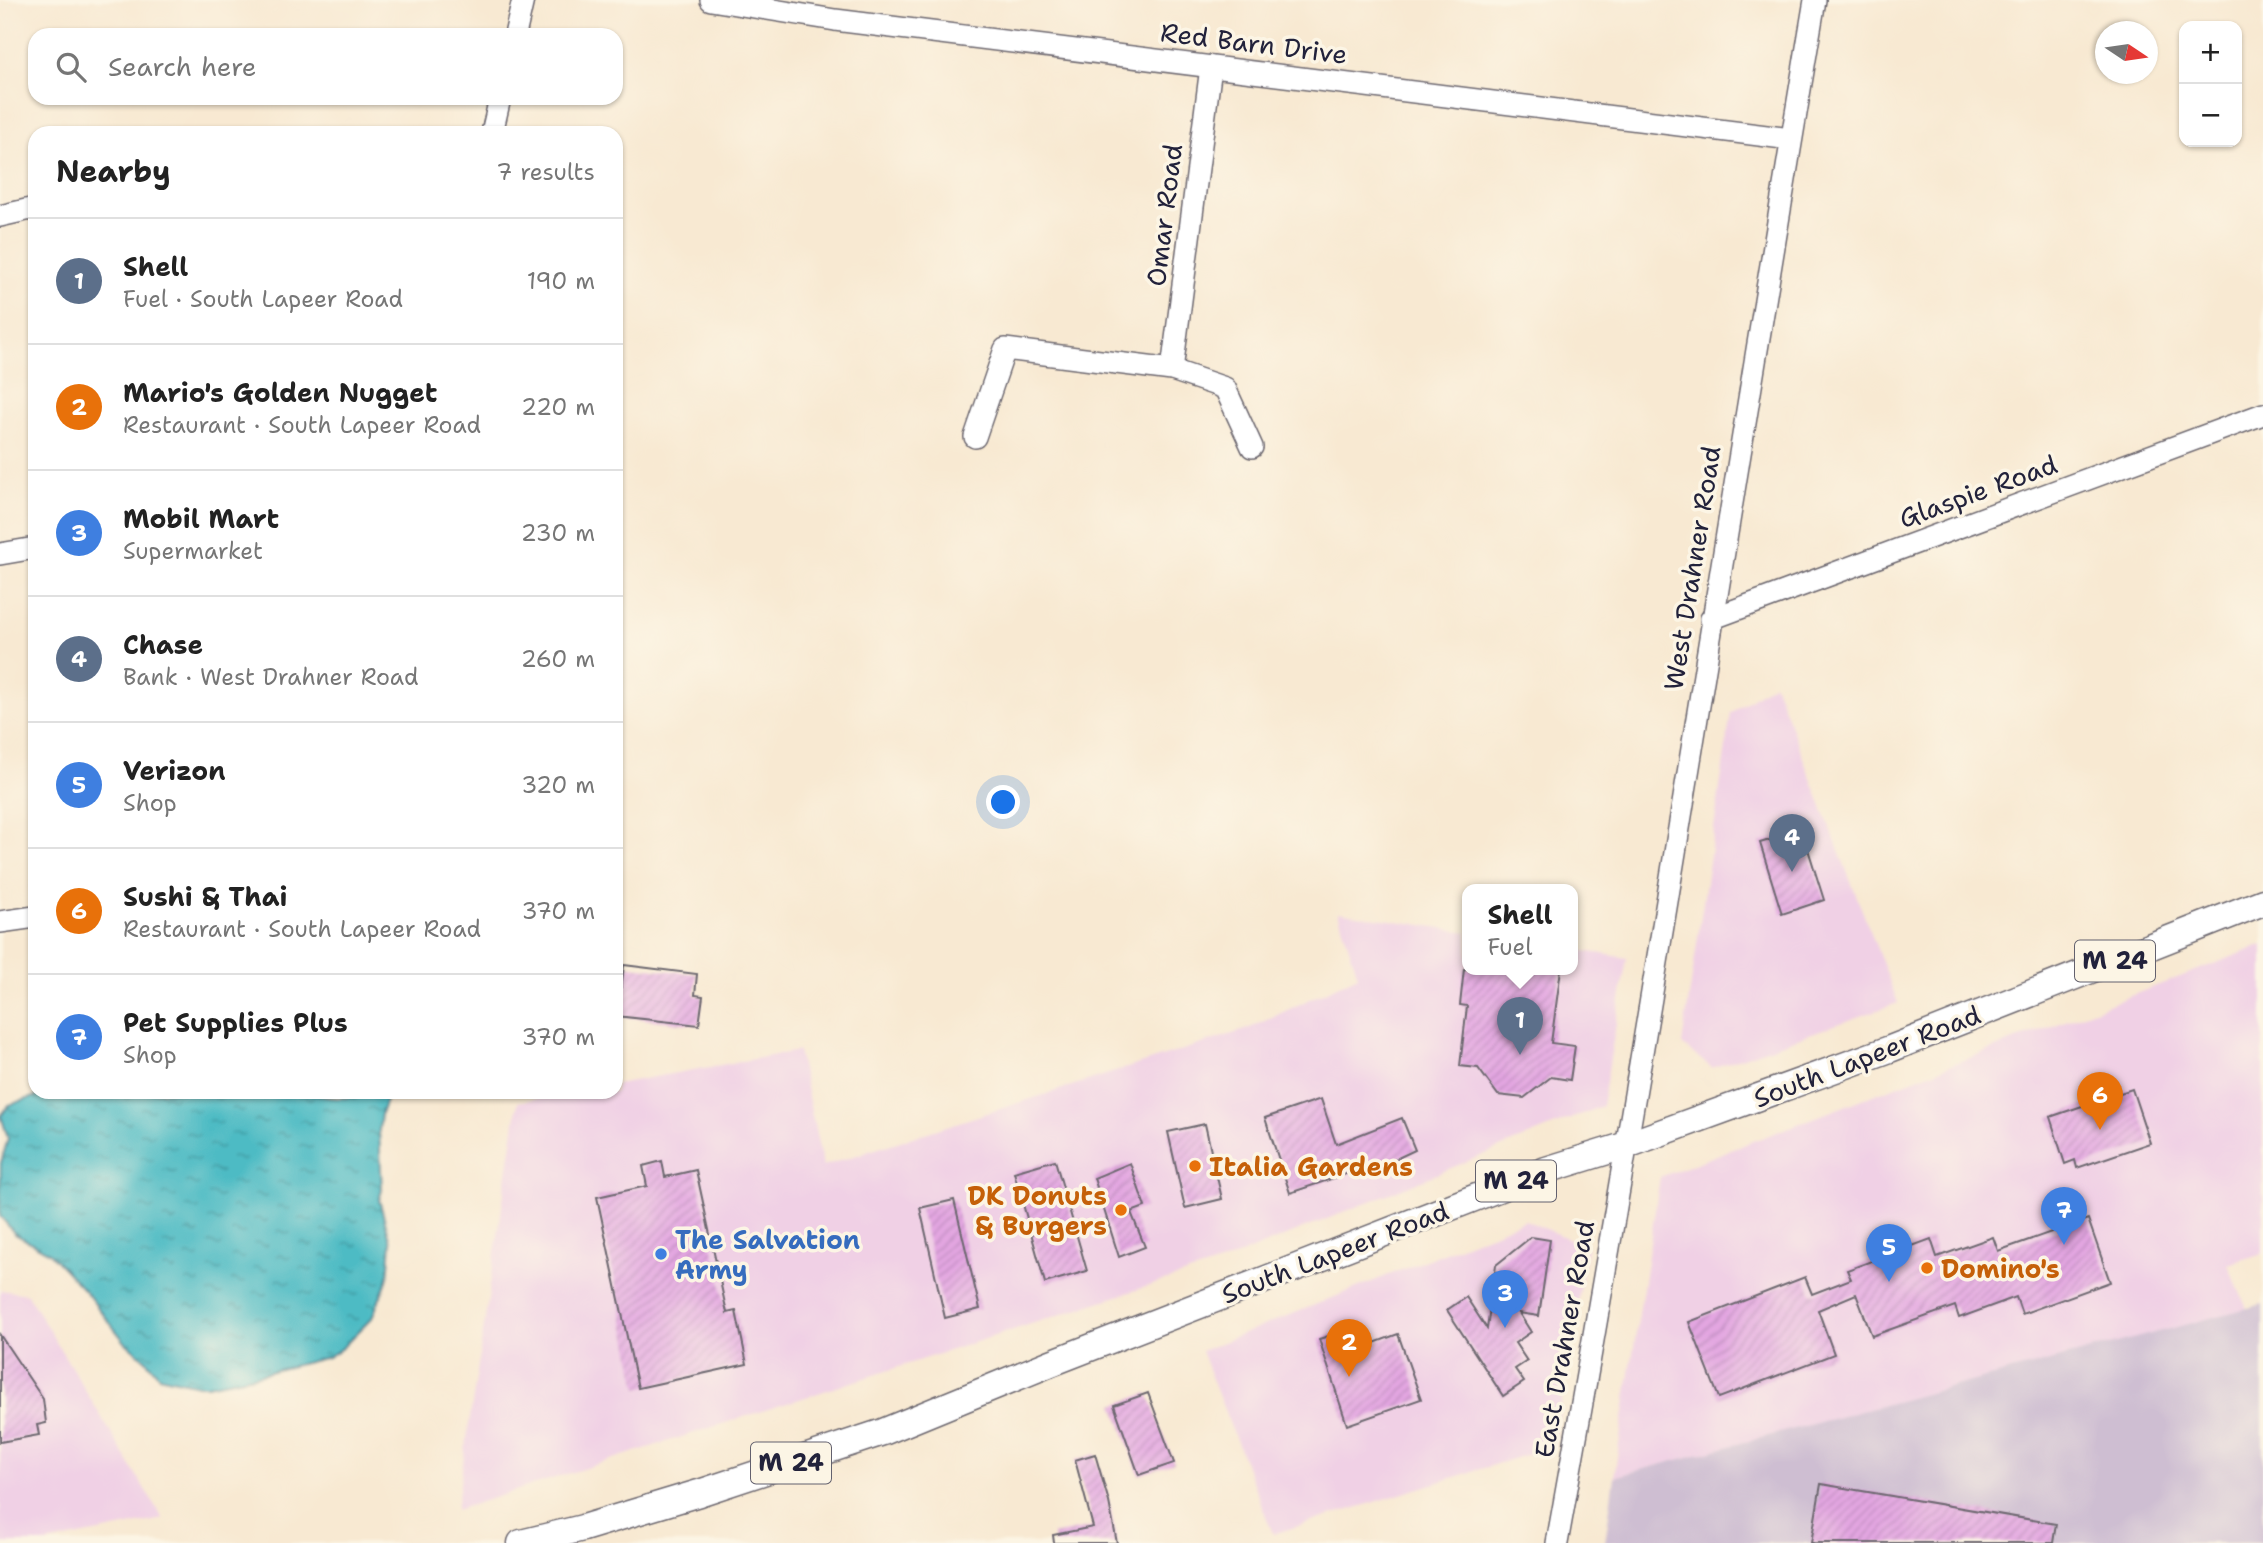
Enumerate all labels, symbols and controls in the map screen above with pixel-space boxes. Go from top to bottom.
street label: Red Barn Drive [1159,14,1349,72]
north arrow [2095,21,2158,84]
map controls [2179,21,2242,147]
button: + [2179,21,2242,84]
search box [28,28,623,105]
icon: search [52,48,90,86]
text: Search here [108,49,257,84]
button: − [2179,84,2242,147]
street label: Omar Road [1138,142,1190,288]
text: Nearby [56,151,171,192]
text: 7 results [496,157,595,187]
text: Shell [123,249,188,284]
text: 1 [74,266,84,296]
text: 190 m [527,266,595,296]
text: Fuel · South Lapeer Road [123,284,403,314]
text: Mario's Golden Nugget [123,375,437,410]
text: 2 [71,392,87,422]
text: 220 m [521,392,595,422]
text: Restaurant · South Lapeer Road [123,410,481,440]
street label: West Drahner Road [1655,443,1729,693]
street label: Glaspie Road [1894,446,2062,536]
text: Mobil Mart [123,501,279,536]
text: 3 [71,518,87,548]
text: 230 m [521,518,595,548]
text: Supermarket [123,536,263,566]
text: Chase [123,627,203,662]
text: 4 [71,644,87,674]
text: 260 m [521,644,595,674]
text: Bank · West Drahner Road [123,662,419,692]
text: Verizon [123,753,226,788]
text: 5 [72,770,86,800]
text: 320 m [521,770,595,800]
your location [986,785,1020,819]
text: Shop [123,788,177,818]
pin: 4 [1769,814,1815,872]
text: Sushi & Thai [123,879,287,914]
popup [1462,884,1578,975]
text: 6 [71,896,87,926]
text: 370 m [522,896,595,926]
text: Shell [1487,897,1553,932]
text: Restaurant · South Lapeer Road [123,914,481,944]
text: Fuel [1487,932,1532,962]
road number: M 24 [2075,940,2155,981]
pin: 1 [1497,997,1543,1055]
street label: South Lapeer Road [1748,997,1986,1115]
text: Pet Supplies Plus [123,1005,348,1040]
text: 7 [71,1022,87,1052]
text: 370 m [522,1022,595,1052]
text: Shop [123,1040,177,1070]
pin: 6 [2077,1072,2123,1130]
place label: Italia Gardens [1209,1149,1413,1184]
marker: Italia Gardens [1187,1158,1203,1174]
road number: M 24 [1476,1161,1556,1202]
place label: DK Donuts & Burgers [967,1178,1107,1243]
pin: 7 [2041,1187,2087,1245]
street label: South Lapeer Road [1216,1193,1454,1311]
marker: DK Donuts & Burgers [1113,1202,1129,1218]
street label: East Drahner Road [1526,1218,1602,1460]
place label: The Salvation Army [675,1222,860,1287]
pin: 5 [1866,1224,1912,1282]
marker: The Salvation Army [653,1246,669,1262]
place label: Domino's [1941,1251,2060,1286]
marker: Domino's [1919,1260,1935,1276]
pin: 3 [1482,1270,1528,1328]
pin: 2 [1326,1319,1372,1377]
road number: M 24 [751,1442,831,1484]

